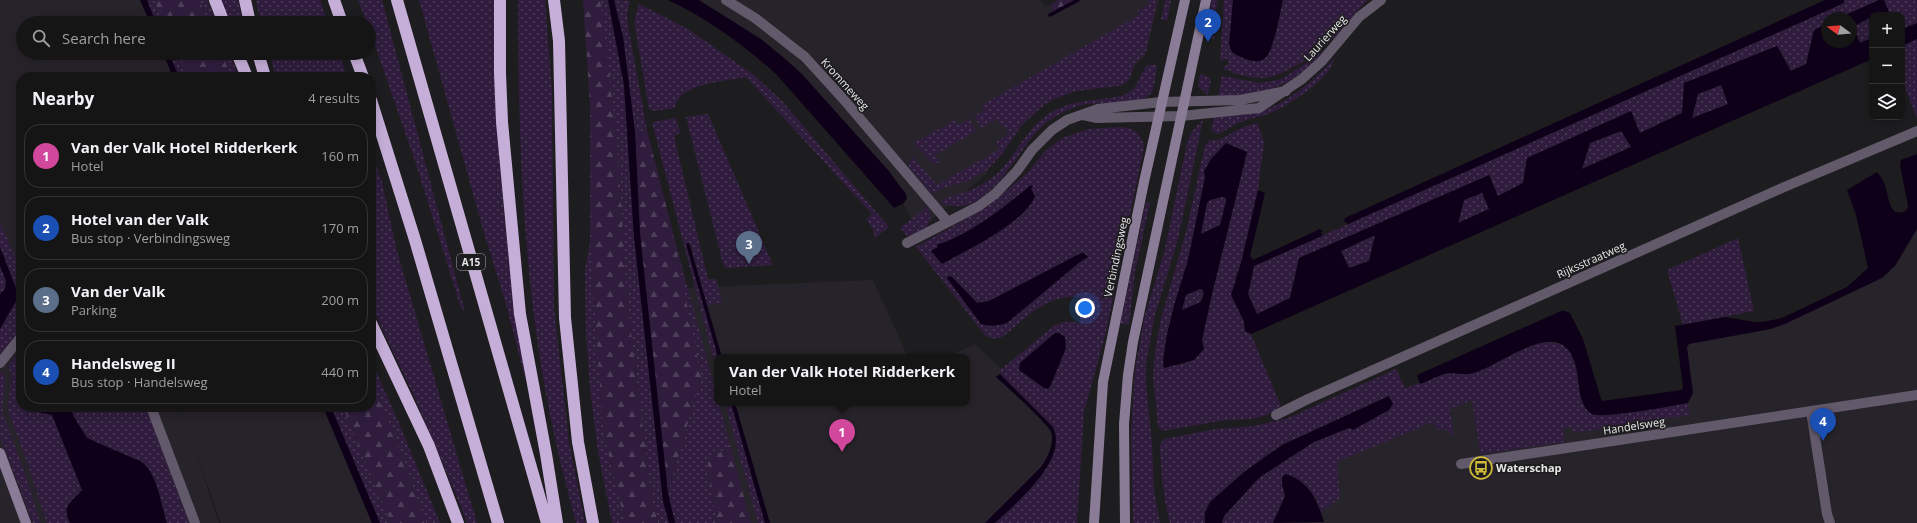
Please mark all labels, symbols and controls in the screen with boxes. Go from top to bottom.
pin: 2 [1195,9,1221,42]
street label: Laurierweg [1300,11,1349,64]
north arrow [1821,12,1857,48]
map controls [1869,12,1905,120]
button: + [1869,12,1905,48]
search box [16,16,376,60]
icon: search [30,27,52,49]
text: Search here [62,28,146,48]
button: − [1869,48,1905,84]
street label: Krommeweg [818,54,873,113]
button: layers [1869,84,1905,120]
text: Nearby [32,87,94,110]
text: 4 results [308,89,360,107]
text: Van der Valk Hotel Ridderkerk [71,137,297,157]
text: 1 [42,147,50,165]
text: 160 m [321,147,359,165]
text: Hotel [71,157,104,175]
text: Hotel van der Valk [71,209,209,229]
street label: Verbindingsweg [1100,215,1131,298]
text: 2 [42,219,50,237]
text: 170 m [321,219,359,237]
text: Bus stop · Verbindingsweg [71,229,230,247]
pin: 3 [736,231,762,264]
street label: Rijksstraatweg [1554,238,1628,281]
road number: A15 [457,254,485,270]
text: Van der Valk [71,281,165,301]
text: 3 [42,291,50,309]
text: 200 m [321,291,359,309]
your location [1075,298,1095,318]
text: Parking [71,301,117,319]
text: Handelsweg II [71,353,176,373]
popup [714,354,970,406]
text: Van der Valk Hotel Ridderkerk [729,361,955,381]
text: 4 [42,363,50,381]
text: 440 m [321,363,359,381]
text: Bus stop · Handelsweg [71,373,208,391]
text: Hotel [729,381,762,399]
pin: 4 [1810,408,1836,441]
street label: Handelsweg [1602,413,1666,438]
pin: 1 [829,419,855,452]
bus stop icon: Waterschap [1468,455,1494,481]
place label: Waterschap [1496,460,1562,475]

